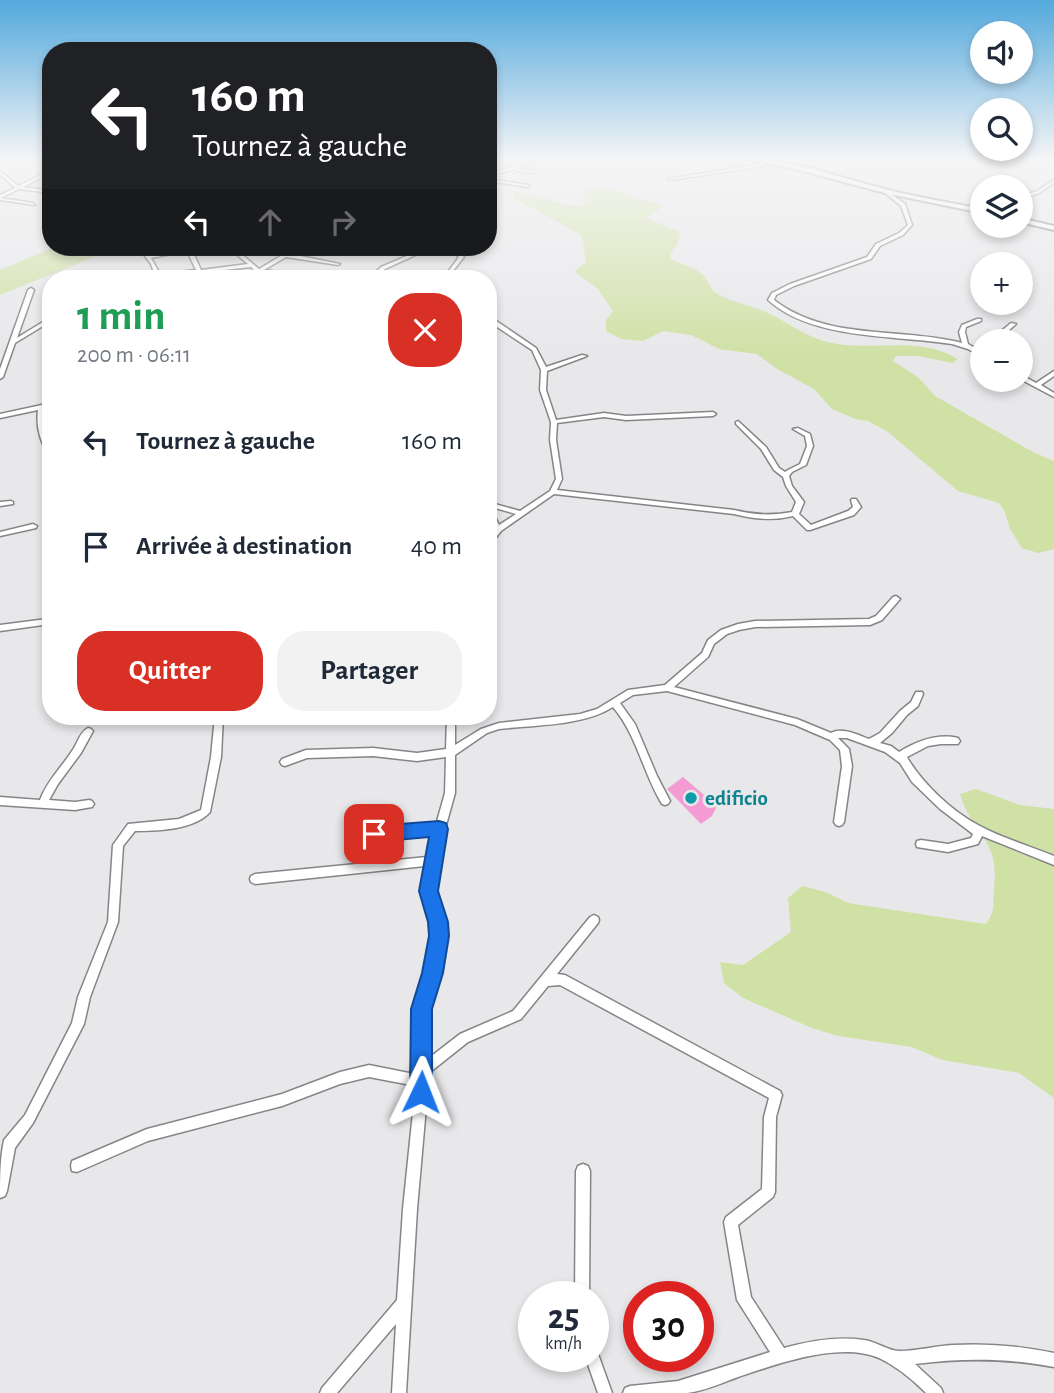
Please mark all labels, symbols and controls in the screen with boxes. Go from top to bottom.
map controls [970,21,1033,392]
button: sound [970,21,1033,84]
icon: left [77,70,168,161]
text: 160 m [192,72,306,121]
button: search [970,98,1033,161]
text: Tournez à gauche [192,130,407,162]
button: layers [970,175,1033,238]
icon: left [178,203,216,241]
icon: ahead [251,203,289,241]
icon: right [324,203,362,241]
button: + [970,252,1033,315]
button: close [388,293,462,367]
text: 1 min [77,295,166,337]
button: − [970,329,1033,392]
text: 200 m · 06:11 [77,344,191,367]
icon: left [77,423,115,461]
text: Tournez à gauche [136,428,315,454]
text: 160 m [402,428,462,454]
icon: arrive [77,528,115,566]
text: Arrivée à destination [136,533,352,559]
text: 40 m [411,533,462,559]
button: Quitter [77,631,263,711]
button: Partager [277,631,462,711]
place label: edificio [705,788,768,809]
marker: edificio [683,790,699,806]
pin [344,804,404,864]
icon: arrive [355,815,393,853]
position arrow [384,1055,458,1129]
speed limit sign: 30 [623,1281,714,1372]
text: 25 [548,1300,579,1335]
text: km/h [545,1335,582,1353]

